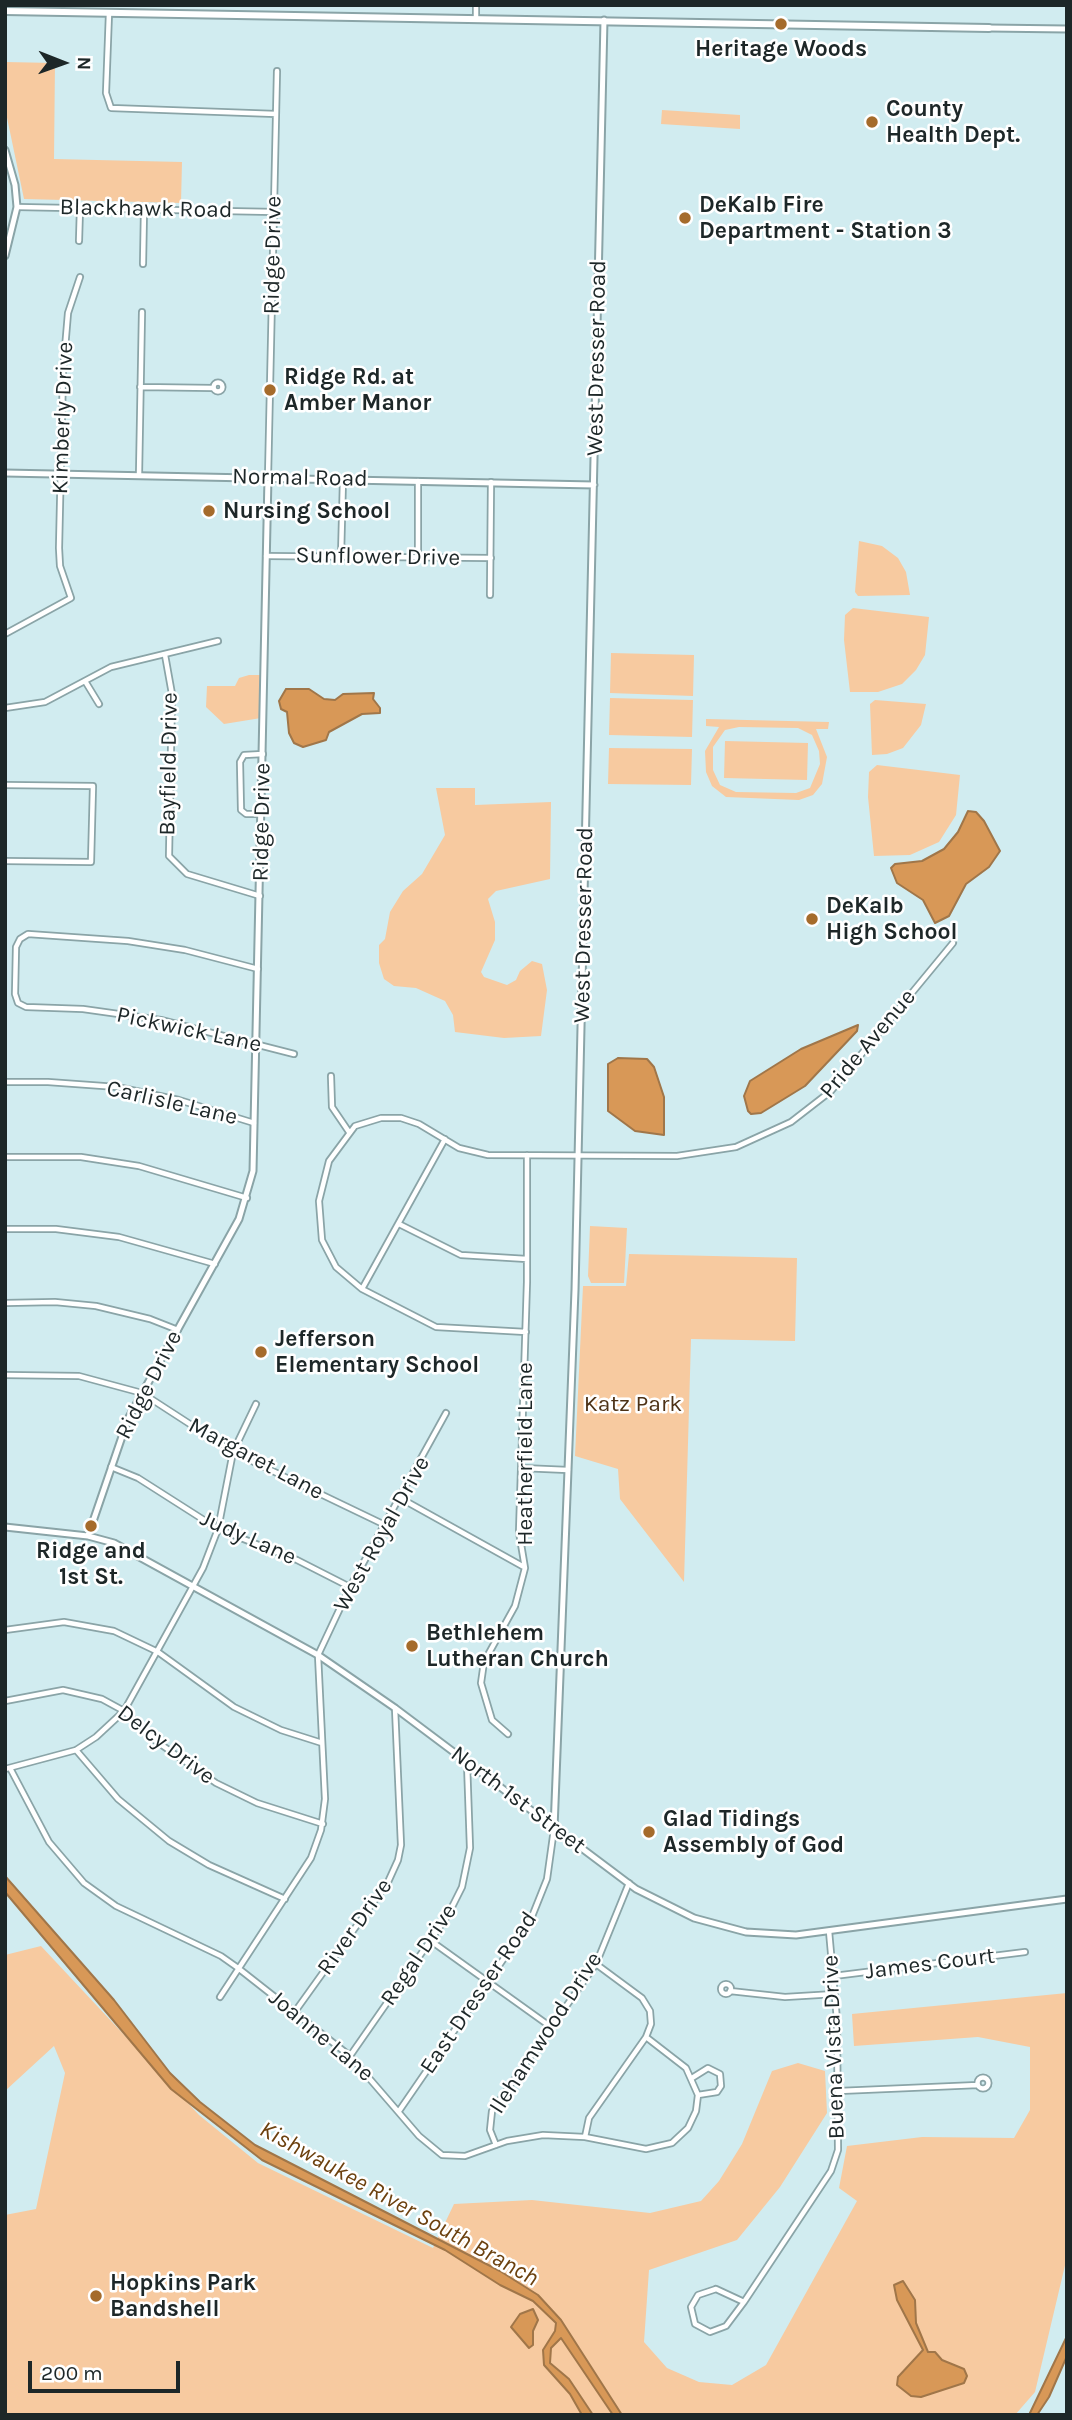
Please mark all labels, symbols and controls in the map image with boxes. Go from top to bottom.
marker: Heritage Woods [773,16,789,32]
north arrow [28,28,98,98]
place label: Heritage Woods [695,35,867,63]
text: N [73,56,95,70]
place label: County Health Dept. [886,95,1020,149]
marker: County Health Dept. [864,114,880,130]
place label: DeKalb Fire Department - Station 3 [699,191,951,245]
street label: Blackhawk Road [59,194,233,224]
street label: Ridge Drive [258,195,288,315]
marker: DeKalb Fire Department - Station 3 [677,210,693,226]
street label: West Dresser Road [581,260,613,456]
street label: Kimberly Drive [47,341,79,495]
place label: Ridge Rd. at Amber Manor [284,363,431,417]
marker: Ridge Rd. at Amber Manor [262,382,278,398]
street label: Normal Road [232,463,368,493]
place label: Nursing School [223,497,390,525]
marker: Nursing School [201,503,217,519]
street label: Sunflower Drive [295,542,461,572]
street label: Bayfield Drive [154,692,184,836]
street label: Ridge Drive [247,762,277,882]
street label: West Dresser Road [568,827,600,1023]
place label: DeKalb High School [826,892,958,946]
marker: DeKalb High School [804,911,820,927]
street label: Pride Avenue [814,984,922,1104]
street label: Pickwick Lane [114,1001,264,1059]
street label: Carlisle Lane [104,1075,240,1131]
place label: Jefferson Elementary School [275,1325,479,1379]
street label: Ridge Drive [110,1326,188,1444]
marker: Jefferson Elementary School [253,1344,269,1360]
street label: Heatherfield Lane [511,1362,539,1546]
park label: Katz Park [584,1390,682,1418]
street label: Margaret Lane [184,1412,328,1506]
street label: West Royal Drive [328,1451,436,1617]
street label: Judy Lane [196,1505,300,1571]
marker: Ridge and 1st St. [83,1518,99,1534]
place label: Ridge and 1st St. [36,1537,146,1591]
place label: Bethlehem Lutheran Church [426,1619,609,1673]
marker: Bethlehem Lutheran Church [404,1638,420,1654]
street label: Delcy Drive [112,1699,220,1791]
street label: North 1st Street [445,1740,591,1860]
place label: Glad Tidings Assembly of God [663,1805,844,1859]
marker: Glad Tidings Assembly of God [641,1824,657,1840]
street label: River Drive [312,1873,398,1981]
street label: Regal Drive [375,1899,463,2011]
street label: East Dresser Road [414,1907,544,2079]
street label: James Court [864,1942,996,1986]
street label: Ilehamwood Drive [483,1947,609,2119]
street label: Buena Vista Drive [817,1954,851,2140]
street label: Joanne Lane [263,1984,379,2088]
water label: Kishwaukee River South Branch [254,2115,544,2293]
place label: Hopkins Park Bandshell [110,2269,256,2323]
marker: Hopkins Park Bandshell [88,2288,104,2304]
scale bar [32,2346,184,2390]
text: 200 m [41,2361,103,2385]

